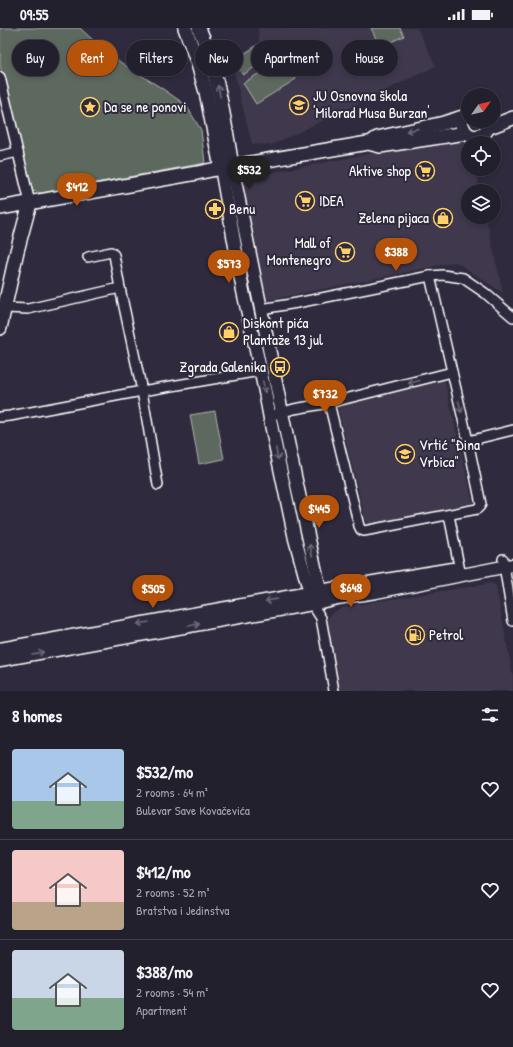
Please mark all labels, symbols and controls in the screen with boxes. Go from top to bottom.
text: 09:55 [20,4,48,25]
chip: Buy [12,40,59,76]
chip: Rent [67,40,118,76]
chip: Filters [126,40,187,76]
chip: New [195,40,243,76]
chip: Apartment [251,40,333,76]
chip: House [341,40,398,76]
one-way arrow [214,85,222,98]
place label: JU Osnovna škola 'Milorad Musa Burzan' [313,85,430,123]
north arrow [461,88,501,128]
map controls [461,88,501,224]
school or university icon: JU Osnovna škola 'Milorad Musa Burzan' [288,94,310,116]
place icon: Da se ne ponovi [79,96,101,118]
place label: Da se ne ponovi [104,96,187,117]
one-way arrow [406,127,419,135]
button: locate [461,136,501,176]
pin: $532 [225,156,273,190]
text: $532 [237,160,261,178]
place label: Aktive shop [349,160,412,181]
supermarket icon: Aktive shop [414,160,436,182]
pin: $412 [53,173,101,207]
text: $412 [66,177,88,195]
button: layers [461,184,501,224]
supermarket icon: IDEA [294,190,316,212]
place label: IDEA [319,190,344,211]
pharmacy icon: Benu [204,198,226,220]
place label: Benu [229,198,255,219]
place label: Zelena pijaca [358,207,429,228]
shop icon: Zelena pijaca [432,207,454,229]
place label: Mall of Montenegro [267,232,332,270]
pin: $388 [372,238,420,272]
supermarket icon: Mall of Montenegro [334,241,356,263]
text: $388 [384,242,408,260]
pin: $573 [205,250,253,284]
text: $573 [217,254,241,272]
place label: Diskont pića Plantaže 13 jul [243,312,323,350]
shop icon: Diskont pića Plantaže 13 jul [218,321,240,343]
place label: Zgrada Galenika [180,356,266,377]
bus stop icon: Zgrada Galenika [269,356,291,378]
one-way arrow [407,378,420,386]
one-way arrow [260,380,268,393]
pin: $732 [301,380,349,414]
text: $732 [313,384,337,402]
one-way arrow [456,400,464,413]
place label: Vrtić "Đina Vrbica" [419,434,480,472]
school or university icon: Vrtić "Đina Vrbica" [394,443,416,465]
one-way arrow [274,447,282,460]
pin: $445 [295,495,343,529]
text: $445 [308,499,330,517]
one-way arrow [307,544,315,557]
pin: $648 [327,574,375,608]
pin: $505 [129,575,177,609]
text: $648 [340,578,362,596]
text: $505 [141,579,165,597]
one-way arrow [265,597,278,605]
one-way arrow [137,620,150,628]
one-way arrow [187,620,200,628]
fuel station icon: Petrol [404,624,426,646]
place label: Petrol [429,624,463,645]
one-way arrow [32,649,45,657]
text: 8 homes [12,704,62,727]
icon: filters [479,704,501,726]
text: $532/mo [136,760,193,783]
icon: home [44,765,92,813]
icon: heart [479,778,501,800]
text: 2 rooms · 64 m² [136,783,208,801]
text: Bulevar Save Kovačevića [136,801,250,819]
text: $412/mo [136,860,191,883]
icon: home [44,866,92,914]
icon: heart [479,879,501,901]
text: 2 rooms · 52 m² [136,883,209,901]
text: Bratstva i Jedinstva [136,901,229,919]
text: $388/mo [136,960,193,983]
icon: home [44,966,92,1014]
icon: heart [479,979,501,1001]
text: 2 rooms · 54 m² [136,983,208,1001]
text: Apartment [136,1001,187,1019]

